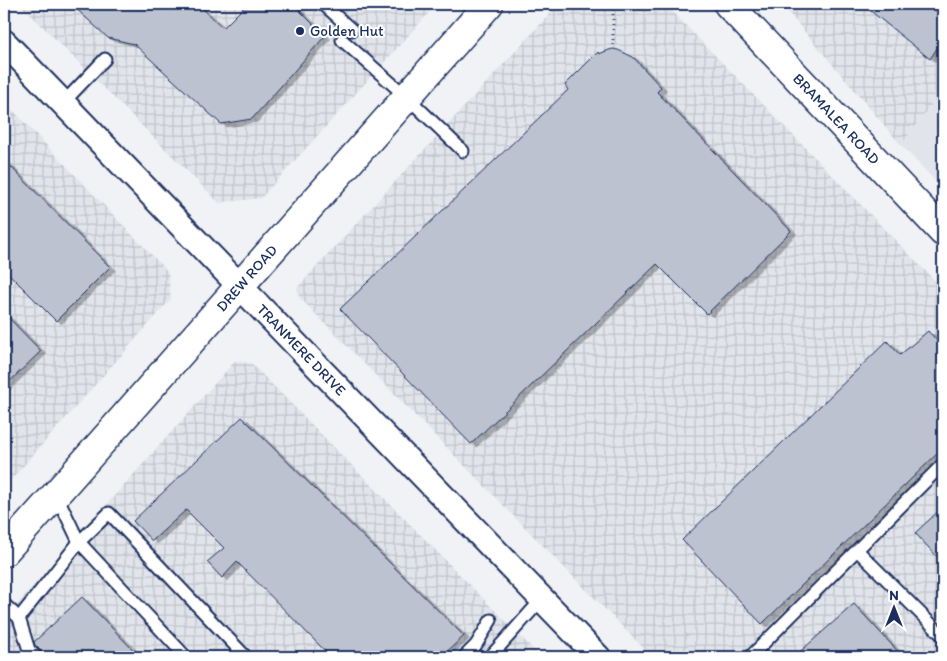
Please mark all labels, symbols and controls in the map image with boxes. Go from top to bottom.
place label: Golden Hut [310,22,384,40]
marker: Golden Hut [294,25,306,37]
street label: BRAMALEA ROAD [789,70,884,168]
street label: DREW ROAD [213,241,281,315]
street label: TRANMERE DRIVE [253,300,350,399]
north arrow [870,584,920,634]
text: N [889,587,899,604]

